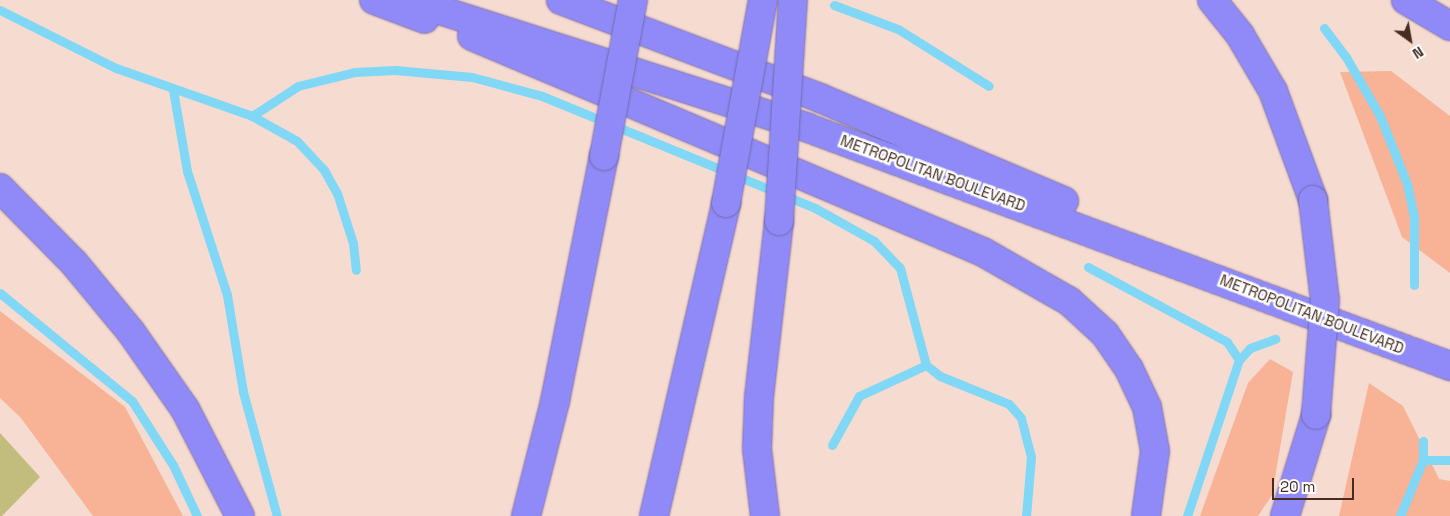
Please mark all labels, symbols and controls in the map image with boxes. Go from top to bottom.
north arrow [1385,15,1435,65]
text: N [1409,43,1427,63]
street label: METROPOLITAN BOULEVARD [838,131,1028,215]
street label: METROPOLITAN BOULEVARD [1218,271,1406,357]
scale bar [1275,468,1358,500]
text: 20 m [1280,477,1315,496]

